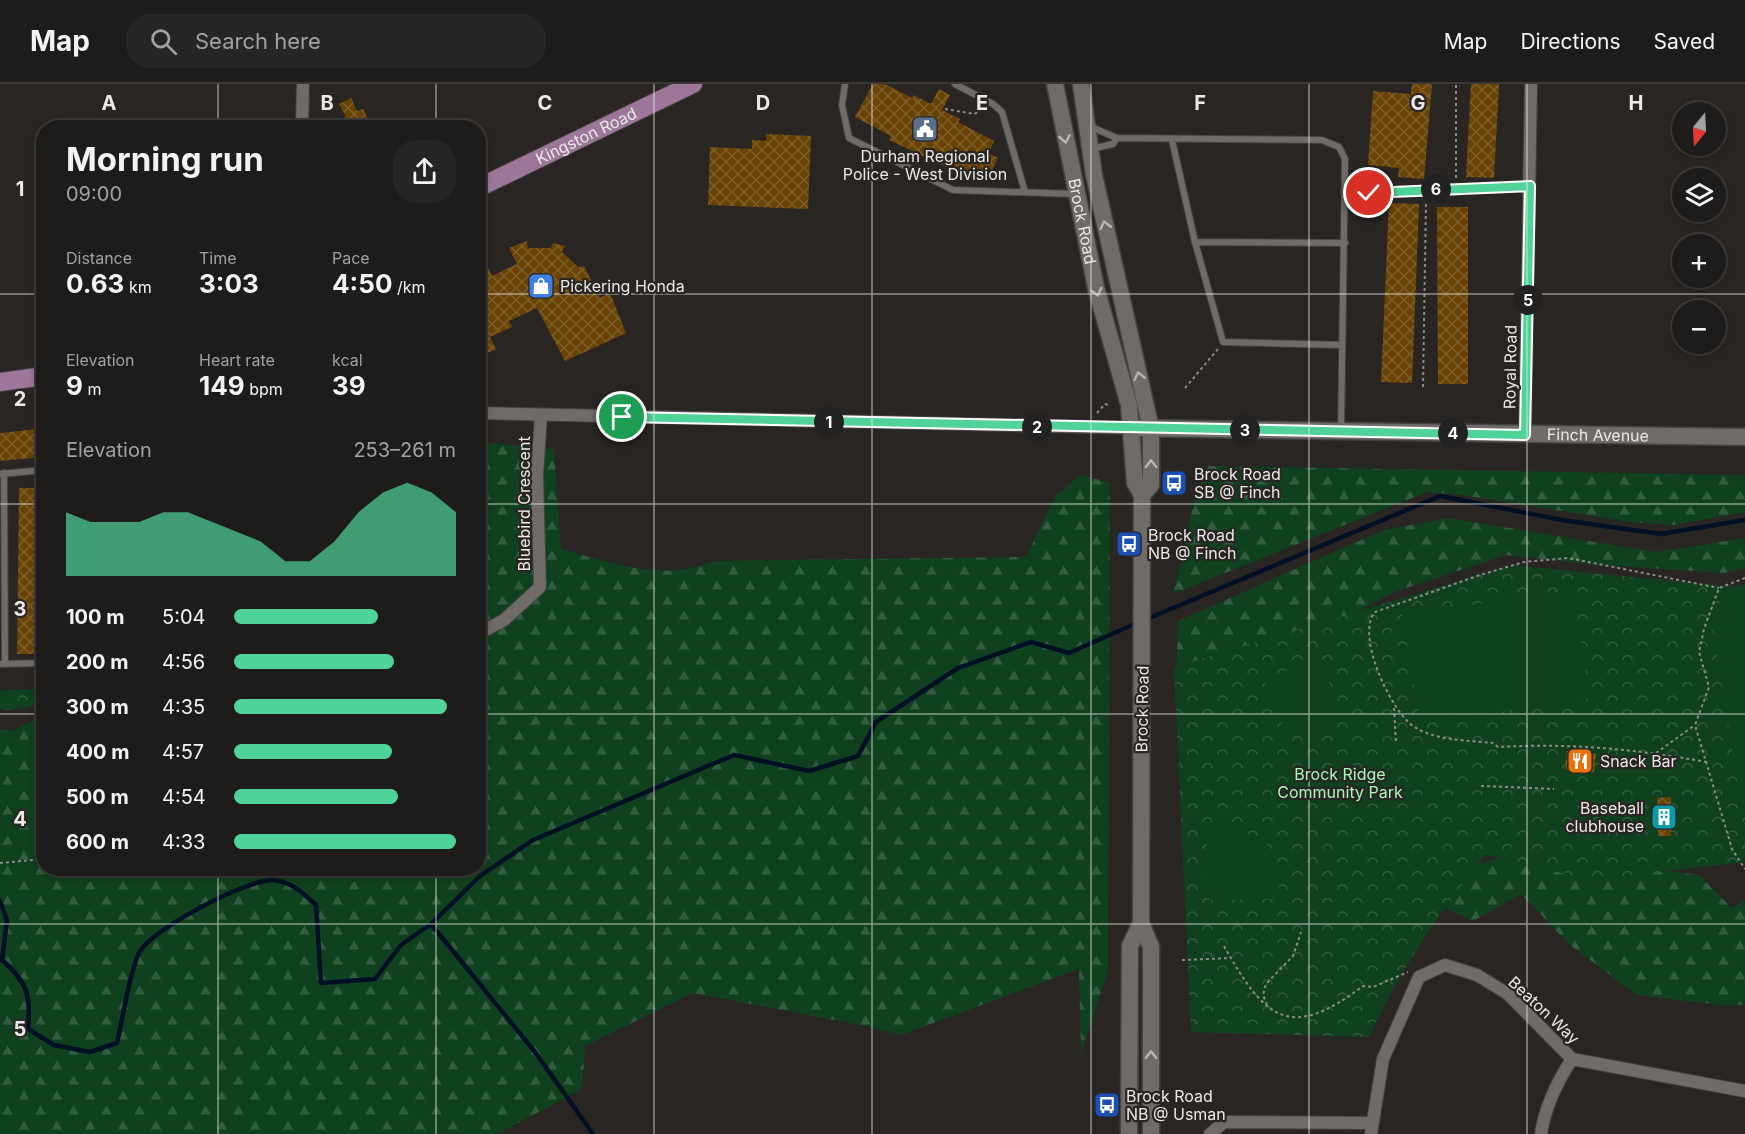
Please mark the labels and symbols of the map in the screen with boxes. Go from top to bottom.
text: A [102,91,117,115]
text: B [320,91,334,115]
text: C [538,91,552,115]
text: D [756,91,770,115]
text: E [976,91,988,115]
text: F [1194,91,1206,115]
text: G [1410,91,1426,115]
text: H [1629,91,1643,115]
north arrow [1672,102,1726,156]
street label: Kingston Road [532,103,640,169]
public building icon: Durham Regional Police - West Division [910,114,940,144]
one-way arrow [1058,133,1071,143]
place label: Durham Regional Police - West Division [843,146,1007,184]
pin [1343,167,1394,218]
pin: 6 [1421,174,1451,204]
text: 1 [16,177,24,201]
street label: Brock Road [1064,177,1101,266]
one-way arrow [1100,220,1113,230]
shop icon: Pickering Honda [526,271,556,301]
place label: Pickering Honda [560,276,685,296]
pin: 5 [1513,285,1543,315]
one-way arrow [1089,286,1102,296]
street label: Royal Road [1499,325,1521,409]
one-way arrow [1134,371,1147,381]
text: 2 [14,387,26,411]
pin [596,391,647,442]
pin: 1 [814,407,844,437]
pin: 2 [1022,412,1052,442]
pin: 3 [1230,415,1260,445]
pin: 4 [1438,418,1468,448]
street label: Finch Avenue [1547,424,1649,446]
street label: Bluebird Crescent [514,436,534,572]
one-way arrow [1145,459,1157,468]
place label: Brock Road SB @ Finch [1194,464,1281,502]
bus stop icon: Brock Road SB @ Finch [1159,468,1189,498]
place label: Brock Road NB @ Finch [1148,525,1236,563]
bus stop icon: Brock Road NB @ Finch [1114,529,1144,559]
text: 3 [14,597,26,621]
street label: Brock Road [1131,665,1153,753]
restaurant icon: Snack Bar [1565,746,1595,776]
place label: Snack Bar [1600,751,1677,771]
park label: Brock Ridge Community Park [1277,764,1403,802]
place label: Baseball clubhouse [1565,798,1644,836]
building icon: Baseball clubhouse [1649,802,1679,832]
text: 4 [13,807,27,831]
street label: Beaton Way [1504,972,1584,1048]
text: 5 [14,1017,26,1041]
one-way arrow [1145,1050,1157,1059]
place label: Brock Road NB @ Usman [1126,1086,1226,1124]
bus stop icon: Brock Road NB @ Usman [1092,1090,1122,1120]

